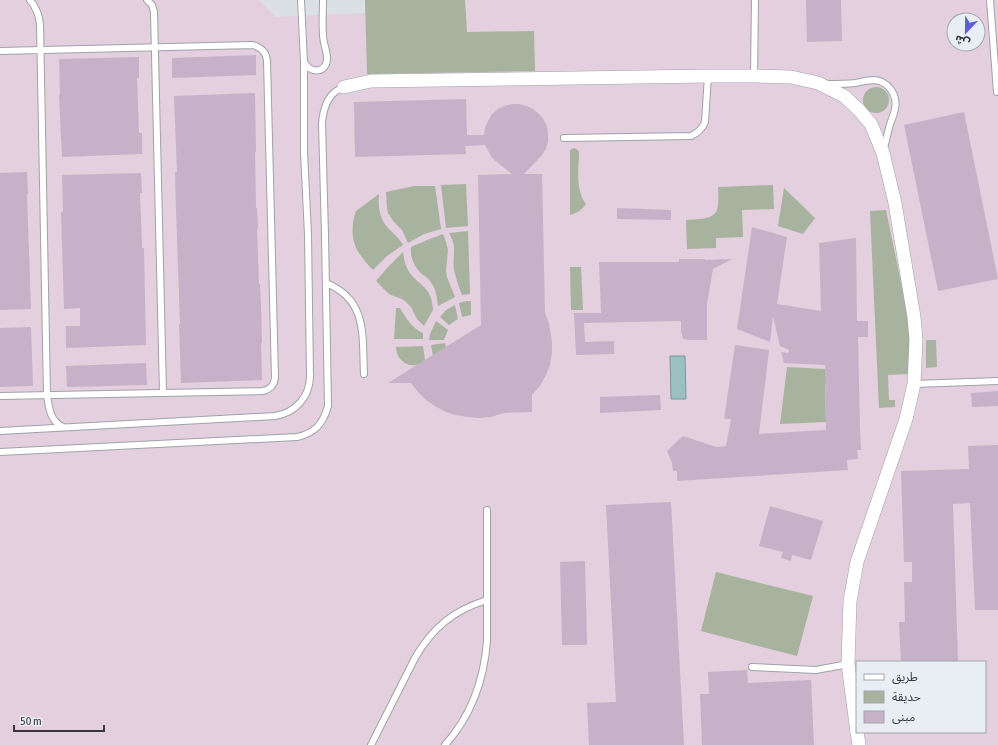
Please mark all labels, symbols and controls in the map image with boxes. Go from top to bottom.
north arrow [946,12,986,52]
text: ش [953,32,972,50]
legend [856,661,986,733]
text: طريق [892,670,918,685]
text: حديقة [892,690,921,704]
scale bar [14,707,104,733]
text: مبنى [892,710,915,724]
text: 50 m [20,714,42,728]

